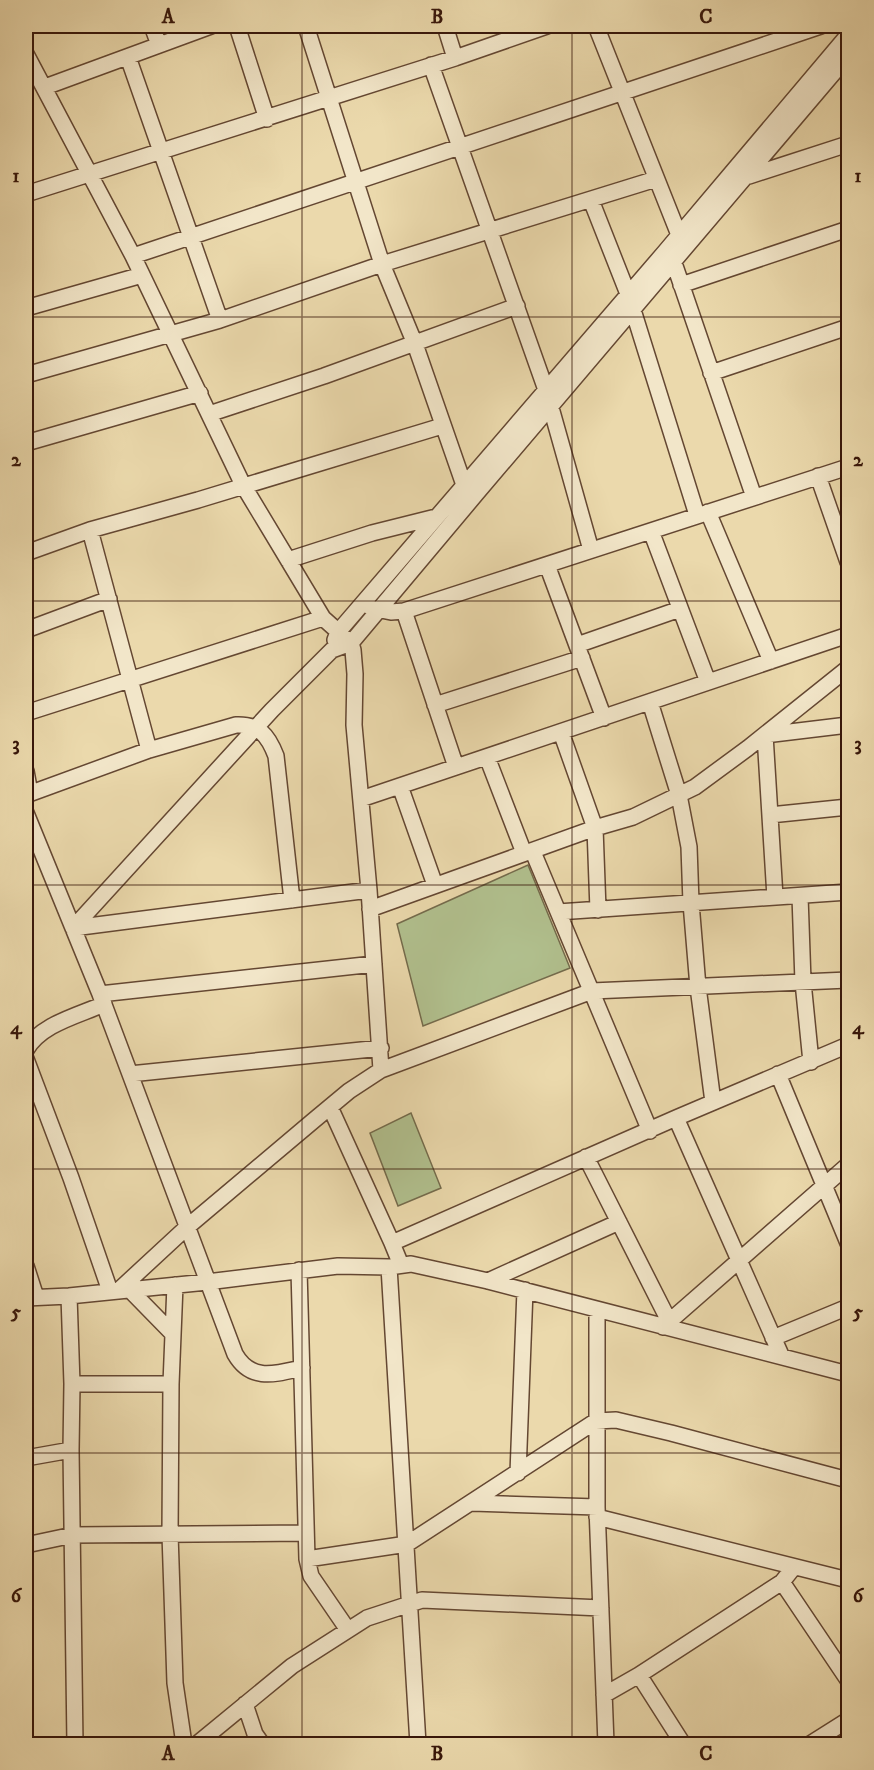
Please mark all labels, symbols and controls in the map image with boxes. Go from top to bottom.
text: A [161,5,176,30]
text: B [431,5,443,30]
text: C [699,5,713,30]
text: 1 [12,164,20,189]
text: 1 [854,164,862,189]
text: 2 [11,448,22,473]
text: 2 [853,448,864,473]
text: 3 [12,732,20,757]
text: 3 [854,732,862,757]
text: 4 [10,1016,23,1041]
text: 4 [852,1016,865,1041]
text: 5 [10,1300,21,1325]
text: 5 [852,1300,863,1325]
text: 6 [11,1584,23,1609]
text: 6 [853,1584,865,1609]
text: A [161,1742,176,1767]
text: B [431,1742,443,1767]
text: C [699,1742,713,1767]

